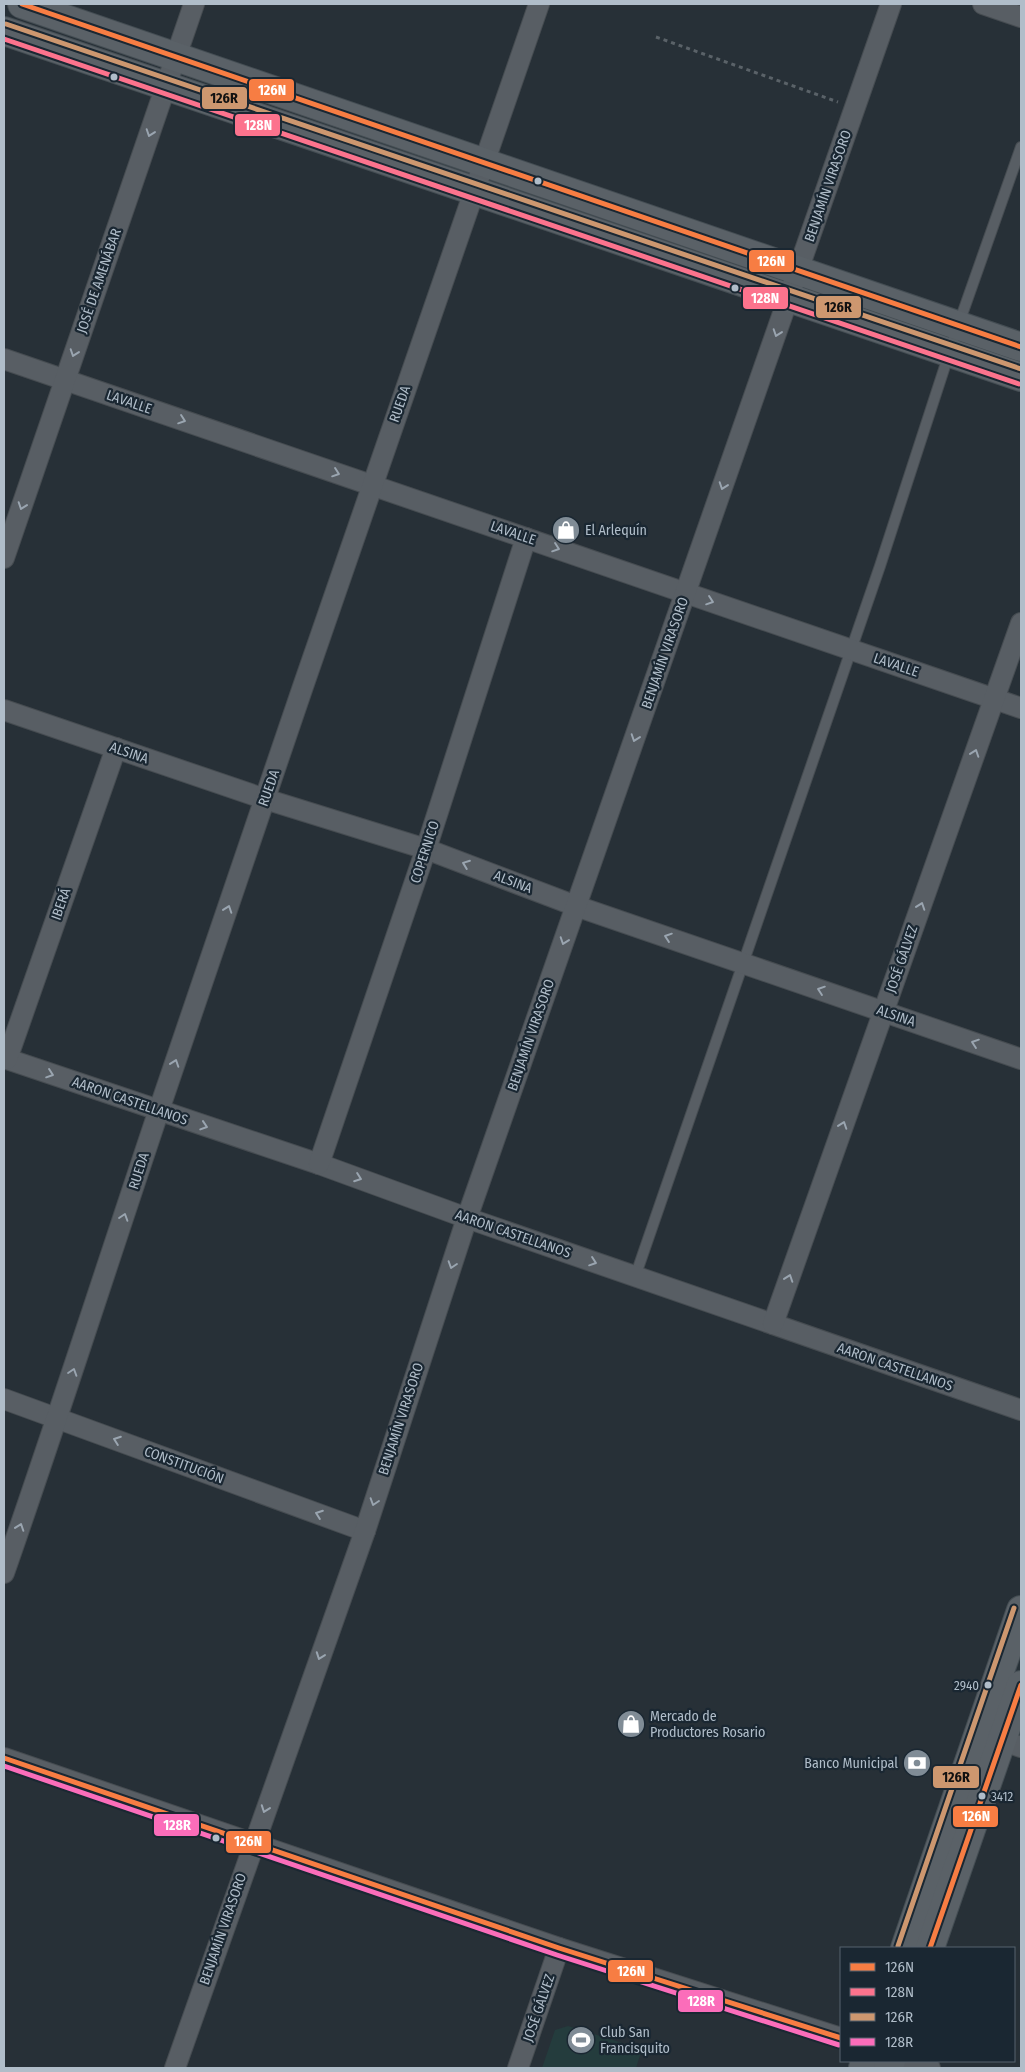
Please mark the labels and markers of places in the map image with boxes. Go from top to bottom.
unlabelled marker [109,72,119,82]
unlabelled marker [533,176,543,186]
unlabelled marker [730,283,740,293]
shop icon: El Arlequín [551,515,581,545]
place label: El Arlequín [585,522,647,539]
place label: 2940 [954,1678,979,1693]
marker: 2940 [983,1680,993,1690]
place label: Mercado de Productores Rosario [650,1708,765,1741]
shop icon: Mercado de Productores Rosario [616,1709,646,1739]
bank icon: Banco Municipal [902,1748,932,1778]
place label: Banco Municipal [804,1755,898,1772]
place label: 3412 [991,1789,1013,1804]
marker: 3412 [977,1791,987,1801]
unlabelled marker [211,1833,221,1843]
place label: Club San Francisquito [600,2024,670,2057]
sports icon: Club San Francisquito [566,2025,596,2055]

